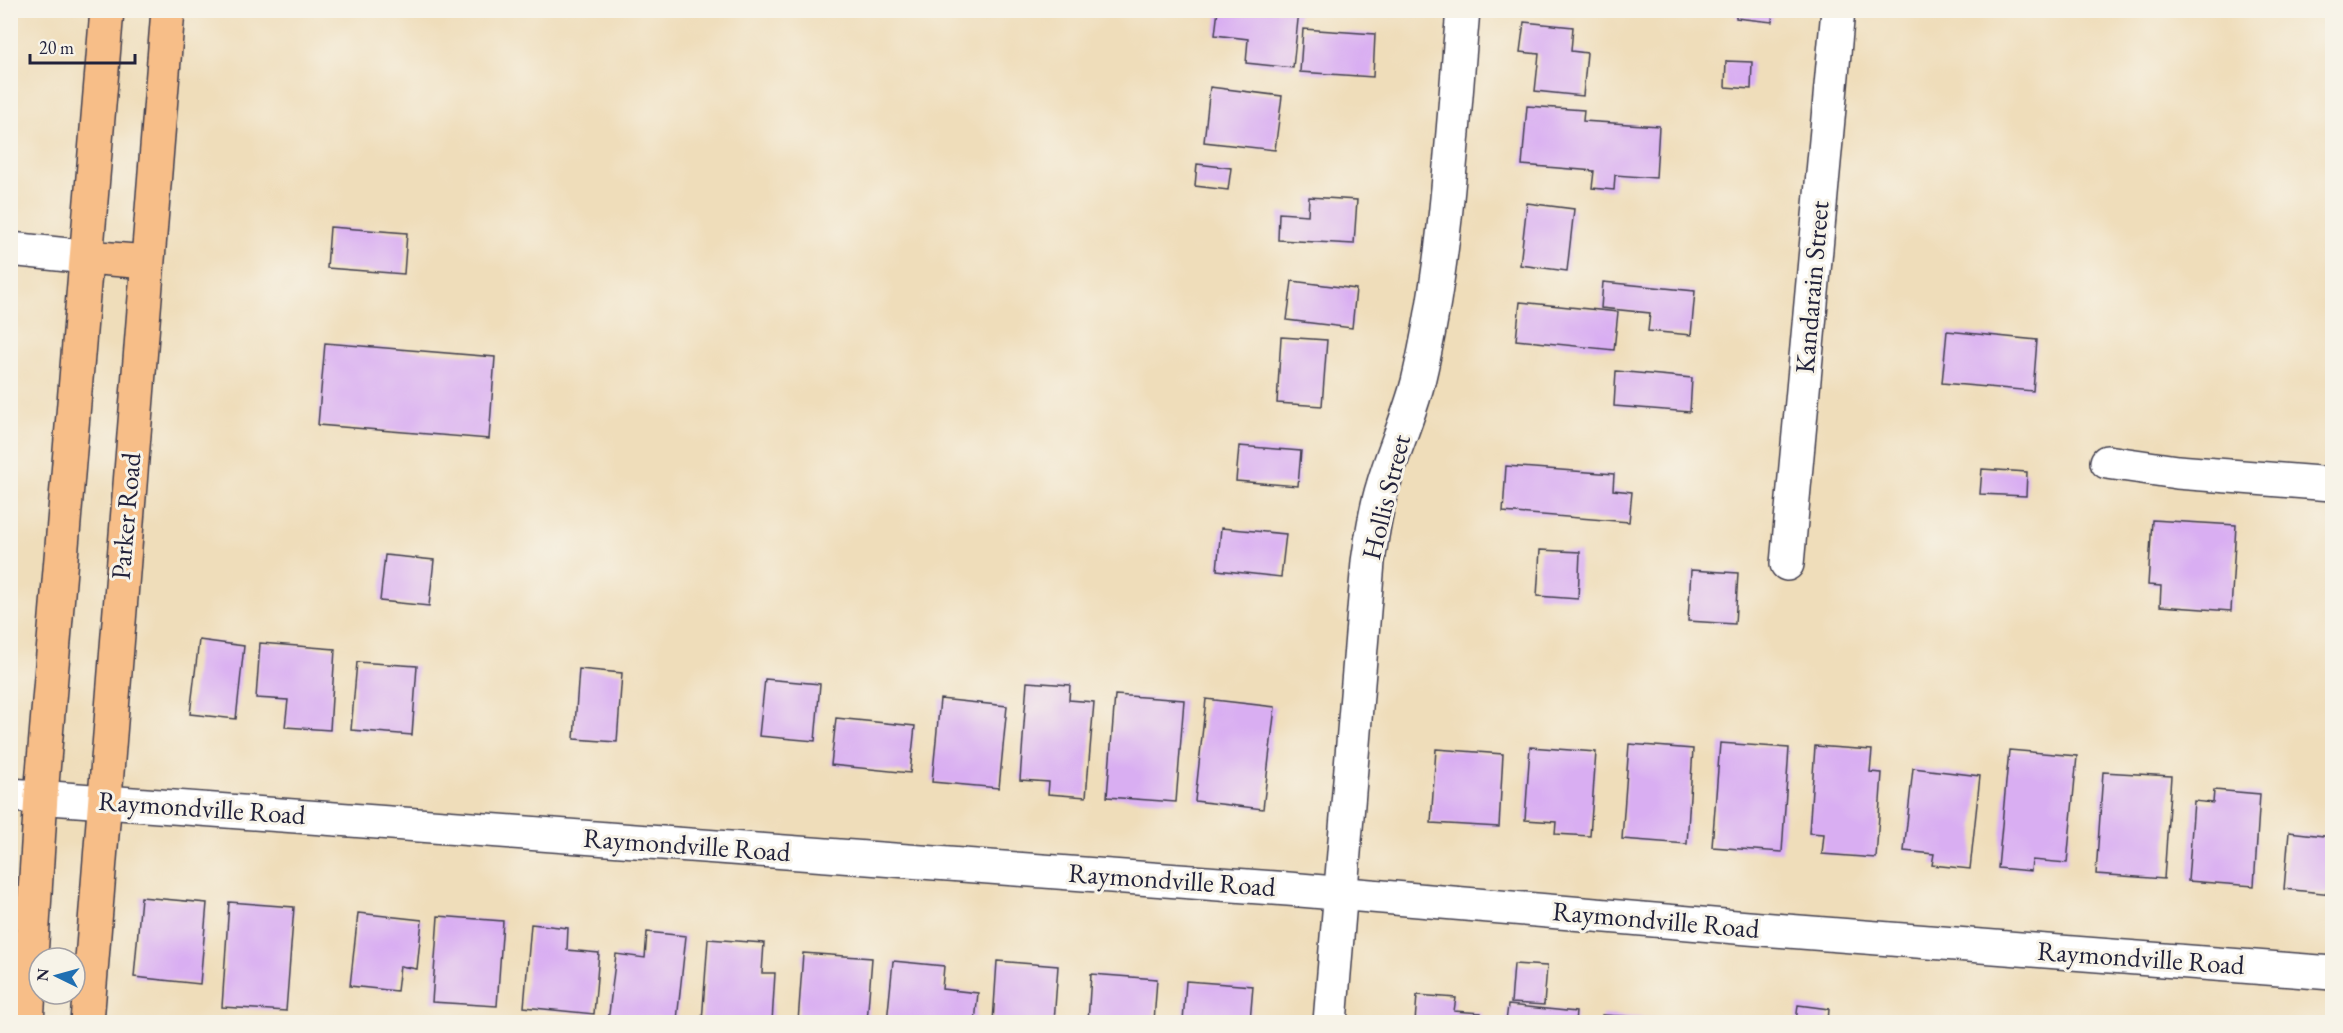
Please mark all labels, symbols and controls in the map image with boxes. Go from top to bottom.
scale bar [30,27,135,65]
text: 20 m [39,36,74,59]
street label: Kandarain Street [1787,199,1837,375]
street label: Hollis Street [1353,430,1418,563]
street label: Parker Road [103,451,149,581]
street label: Raymondville Road [97,783,307,832]
street label: Raymondville Road [582,820,792,869]
street label: Raymondville Road [1067,855,1277,904]
street label: Raymondville Road [1551,893,1761,946]
street label: Raymondville Road [2036,933,2246,982]
north arrow [27,946,87,1006]
text: N [32,967,54,982]

